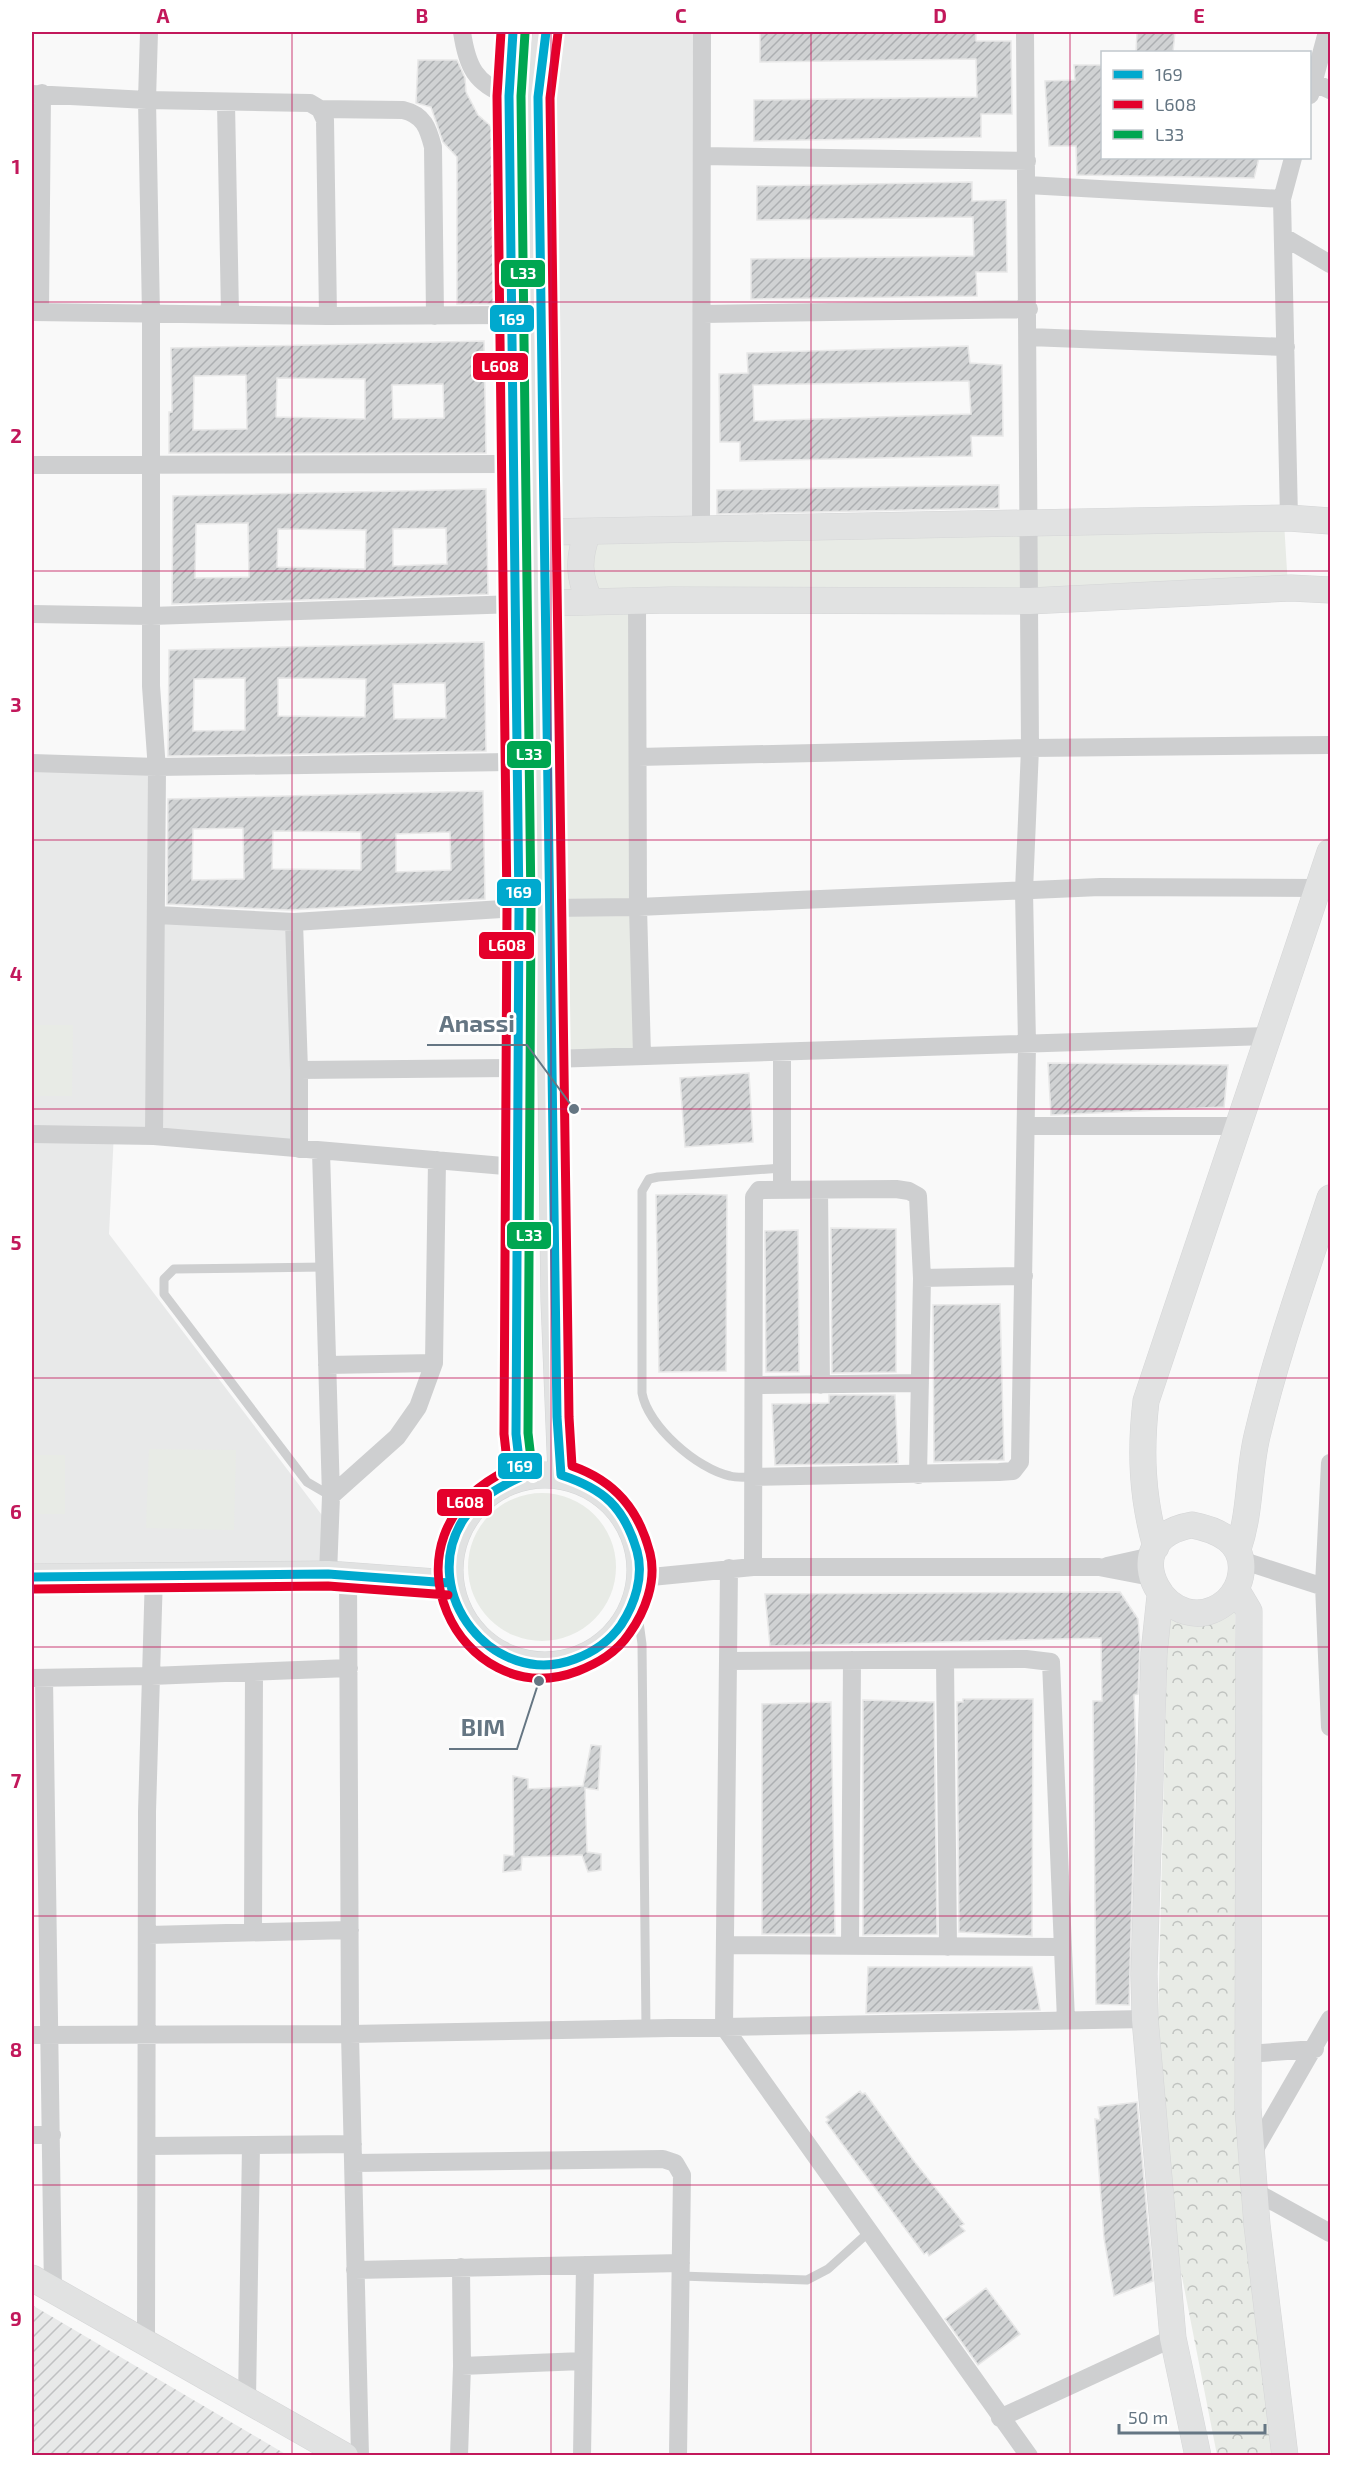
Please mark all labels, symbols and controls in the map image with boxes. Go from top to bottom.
text: A [156,3,170,27]
text: B [416,3,428,27]
text: C [675,3,687,27]
text: D [933,3,947,27]
text: E [1193,3,1205,27]
legend [1101,51,1311,159]
text: 169 [1155,63,1183,85]
text: L608 [1155,93,1196,115]
text: L33 [1155,123,1184,145]
text: 1 [12,154,20,178]
line badge: L33 [500,259,546,288]
text: L33 [510,263,536,282]
line badge: 169 [489,304,535,333]
text: 169 [499,309,525,328]
line badge: L608 [472,352,529,381]
text: L608 [481,356,519,375]
text: 2 [10,423,22,447]
text: 3 [10,692,22,716]
line badge: L33 [506,740,552,769]
text: L33 [516,744,542,763]
line badge: 169 [496,878,542,907]
text: 169 [506,882,532,901]
line badge: L608 [478,931,535,960]
text: L608 [488,935,526,954]
text: 4 [10,961,23,985]
callout: Anassi [427,1003,527,1045]
text: Anassi [439,1008,515,1037]
line badge: L33 [506,1221,552,1250]
text: L33 [516,1225,542,1244]
text: 5 [10,1230,22,1254]
line badge: 169 [497,1452,543,1480]
text: 169 [507,1456,533,1475]
line badge: L608 [436,1488,493,1517]
text: L608 [446,1492,484,1511]
text: 6 [10,1499,22,1523]
callout: BIM [449,1707,517,1749]
text: BIM [461,1712,505,1741]
text: 7 [11,1768,22,1792]
text: 8 [10,2037,22,2061]
text: 9 [10,2306,22,2330]
scale bar [1119,2397,1264,2435]
text: 50 m [1128,2406,1168,2428]

